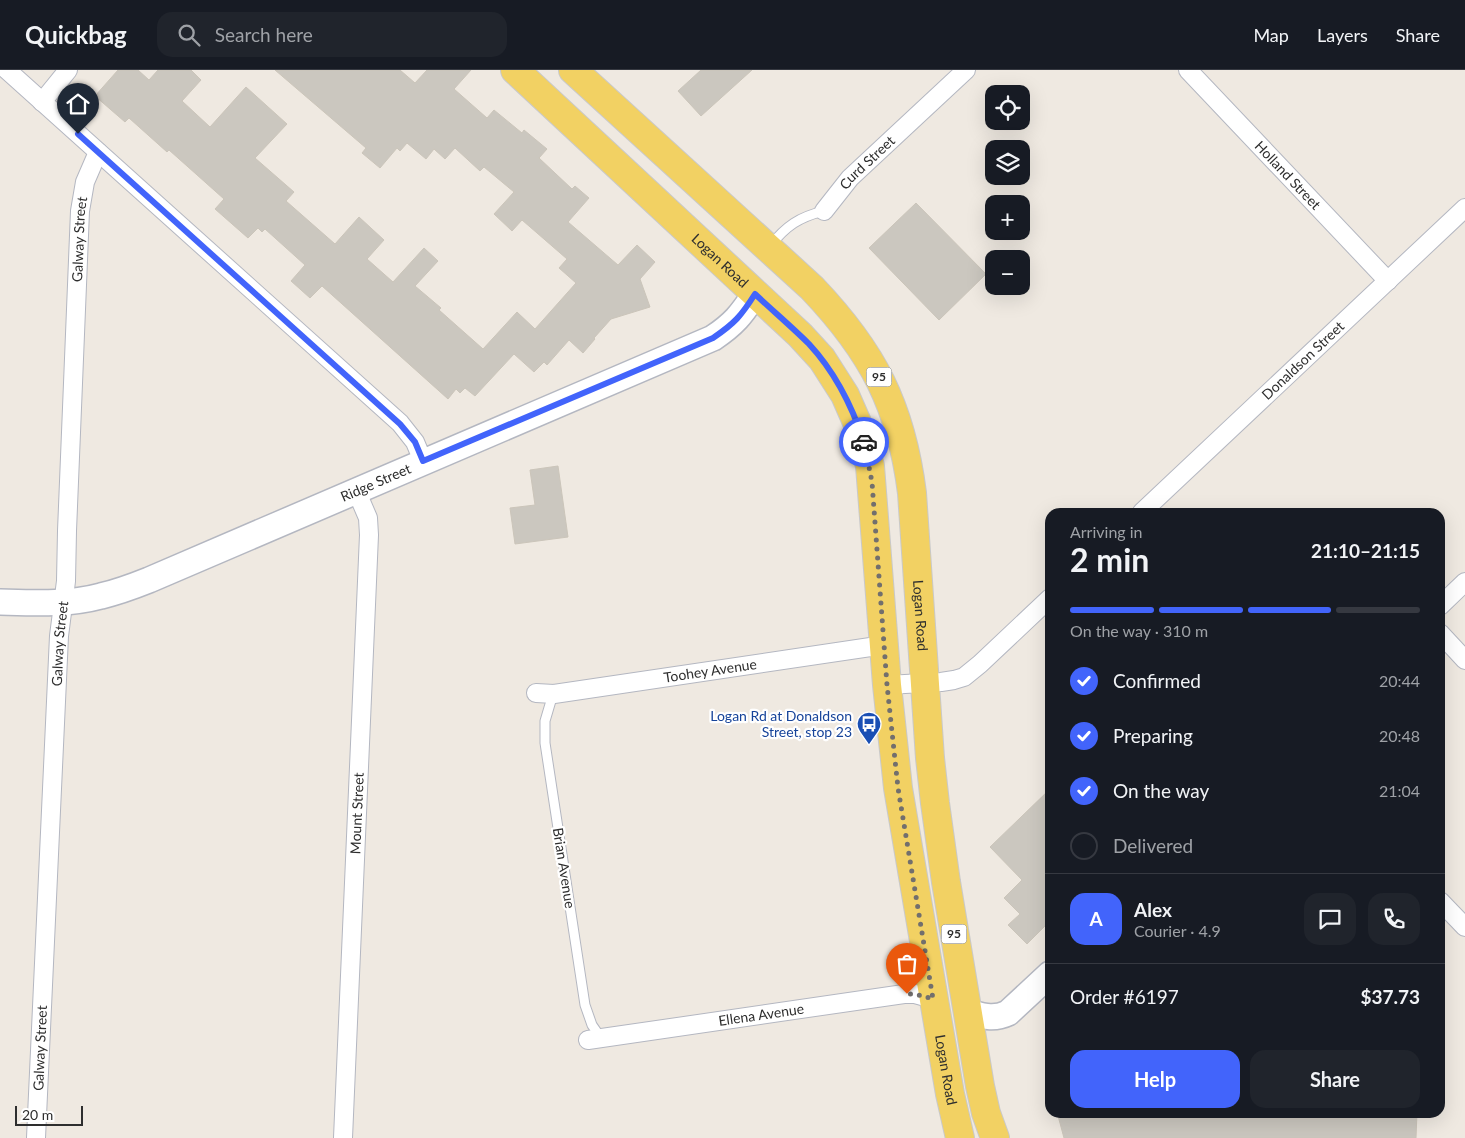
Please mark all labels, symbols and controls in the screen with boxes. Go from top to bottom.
search box [157,12,507,57]
text: Quickbag [25,20,127,49]
icon: search [175,21,203,49]
text: Search here [215,23,313,46]
text: Map [1253,24,1289,46]
text: Layers [1317,24,1368,46]
text: Share [1396,24,1440,46]
pin [57,83,99,134]
map controls [985,85,1030,295]
button: locate [985,85,1030,130]
icon: home [64,90,92,118]
street label: Curd Street [835,132,898,192]
street label: Holland Street [1252,137,1325,213]
button: layers [985,140,1030,185]
street label: Galway Street [68,195,90,282]
button: + [985,195,1030,240]
street label: Logan Road [688,230,752,291]
button: − [985,250,1030,295]
street label: Donaldson Street [1258,317,1347,403]
road number: 95 [866,368,892,386]
courier [839,417,889,467]
icon: car [850,428,878,456]
street label: Ridge Street [338,460,413,505]
text: Arriving in [1070,522,1143,541]
text: 21:10–21:15 [1311,539,1420,562]
text: 2 min [1070,540,1149,579]
street label: Logan Road [910,579,932,652]
street label: Galway Street [48,600,71,687]
text: On the way · 310 m [1070,621,1208,640]
street label: Toohey Avenue [663,655,758,686]
icon: check [1070,667,1098,695]
text: Confirmed [1113,669,1201,692]
text: 20:44 [1379,671,1420,690]
place label: Logan Rd at Donaldson Street, stop 23 [710,707,852,740]
bus stop icon: Logan Rd at Donaldson Street, stop 23 [856,711,882,745]
icon: check [1070,722,1098,750]
text: Preparing [1113,724,1193,747]
text: 20:48 [1379,726,1420,745]
street label: Mount Street [346,772,367,855]
icon: check [1070,777,1098,805]
text: On the way [1113,779,1209,802]
text: 21:04 [1379,781,1420,800]
street label: Brian Avenue [550,826,579,910]
text: Delivered [1113,834,1193,857]
button: chat [1304,893,1356,945]
button: phone [1368,893,1420,945]
text: Alex [1134,898,1172,921]
text: A [1089,907,1103,930]
text: Courier · 4.9 [1134,921,1221,940]
road number: 95 [942,924,966,944]
pin [886,943,928,994]
icon: bag [893,950,921,978]
text: Order #6197 [1070,985,1179,1008]
text: $37.73 [1360,985,1420,1008]
street label: Ellena Avenue [717,1000,805,1029]
street label: Galway Street [29,1005,50,1091]
street label: Logan Road [932,1033,961,1107]
button: Help [1070,1050,1240,1108]
button: Share [1250,1050,1420,1108]
scale bar [15,1103,82,1126]
text: 20 m [22,1106,53,1123]

